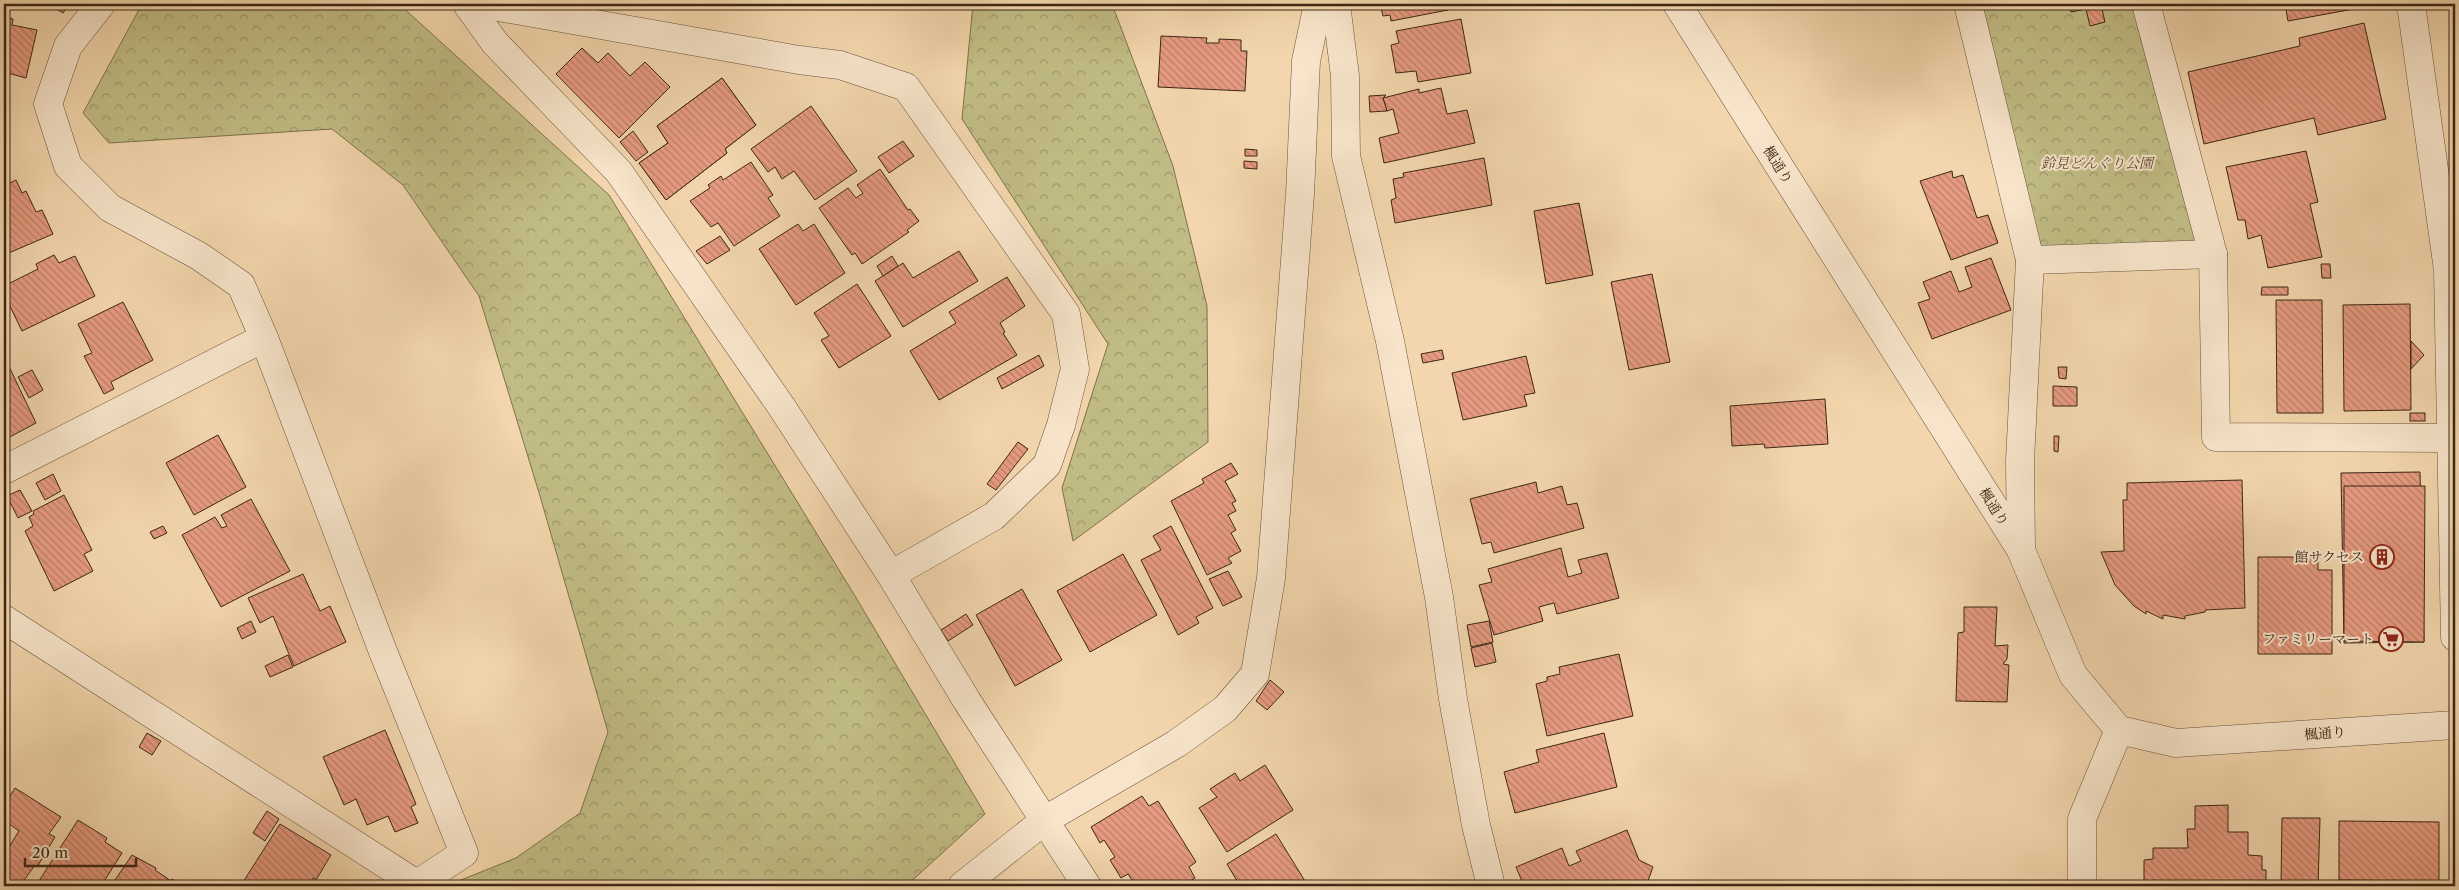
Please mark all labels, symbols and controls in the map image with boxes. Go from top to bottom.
street label: 楓通り [1759,142,1797,188]
park label: 鈴見どんぐり公園 [2041,154,2155,172]
street label: 楓通り [1975,484,2013,530]
building icon: 館サクセス [2369,544,2395,570]
place label: 館サクセス [2295,548,2364,566]
supermarket icon: ファミリーマート [2378,626,2404,652]
place label: ファミリーマート [2262,630,2374,648]
street label: 楓通り [2303,723,2347,743]
scale bar [25,835,136,867]
text: 20 m [32,843,68,862]

